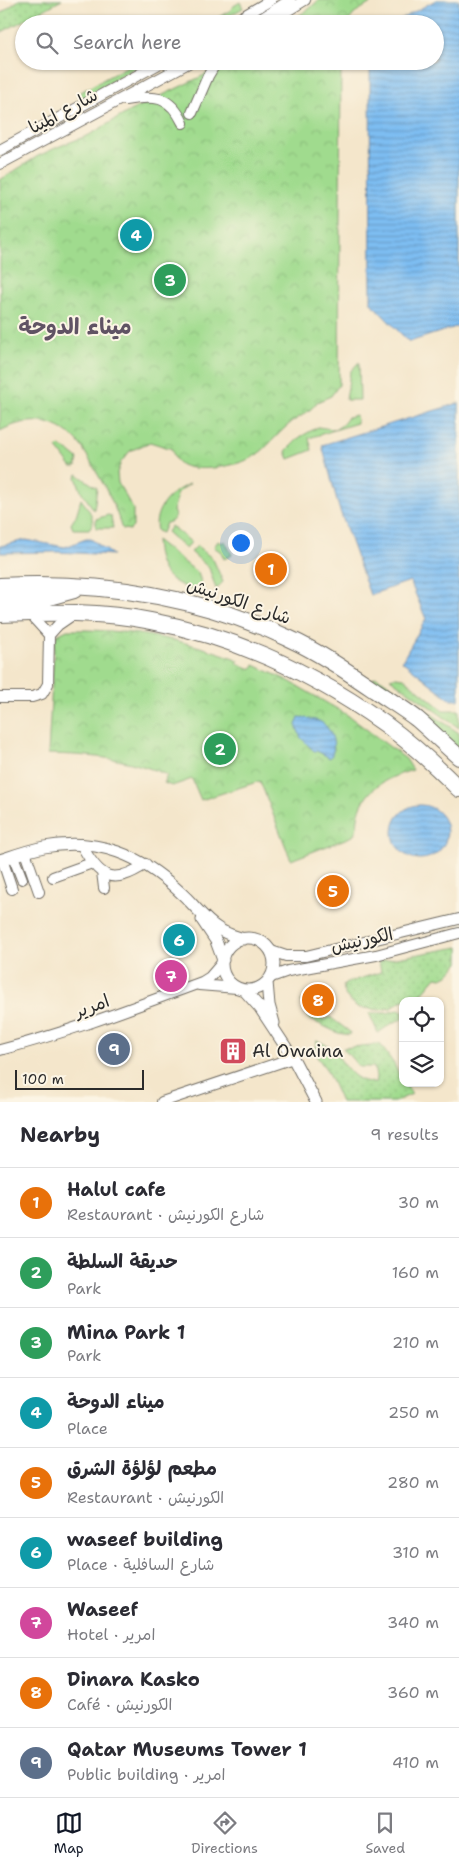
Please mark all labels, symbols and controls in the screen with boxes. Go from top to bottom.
search box [15,15,444,70]
icon: search [33,29,61,57]
text: Search here [73,30,182,55]
street label: شارع المينا [24,83,102,139]
pin: 4 [120,216,152,254]
pin: 3 [154,261,186,299]
district label: ميناء الدوحة [19,312,131,341]
your location [228,530,254,556]
pin: 1 [255,550,287,588]
street label: شارع الكورنيش [184,572,294,630]
pin: 2 [204,730,236,768]
pin: 5 [317,872,349,910]
pin: 6 [163,921,195,959]
street label: الكورنيش [329,922,395,958]
pin: 7 [155,957,187,995]
pin: 8 [302,981,334,1019]
street label: امرير [69,989,113,1024]
map controls [399,997,444,1087]
button: locate [399,997,444,1042]
pin: 9 [98,1030,130,1068]
building icon: Al Owaina [218,1036,248,1066]
place label: Al Owaina [252,1039,343,1063]
button: layers [399,1042,444,1087]
scale bar [15,1067,144,1090]
text: 100 m [22,1070,64,1088]
text: Nearby [20,1121,100,1149]
text: 9 results [370,1124,439,1145]
text: Halul cafe [67,1177,166,1202]
text: 1 [32,1192,40,1213]
text: 30 m [398,1192,439,1213]
text: Restaurant · شارع الكورنيش [67,1204,264,1225]
text: حديقة السلطة [67,1249,178,1274]
text: 2 [30,1262,42,1283]
text: 160 m [392,1262,439,1283]
text: Park [67,1278,101,1299]
text: Mina Park 1 [67,1320,186,1345]
text: 3 [30,1332,42,1353]
text: 210 m [392,1332,439,1353]
text: Park [67,1345,101,1366]
text: ميناء الدوحة [67,1389,164,1414]
text: 4 [30,1402,42,1423]
text: 250 m [388,1402,439,1423]
text: Place [67,1418,108,1439]
text: مطعم لؤلؤة الشرق [67,1456,217,1481]
text: 5 [31,1472,41,1493]
text: 280 m [387,1472,439,1493]
text: Restaurant · الكورنيش [67,1487,224,1508]
text: waseef building [67,1527,223,1552]
text: 6 [30,1542,42,1563]
text: 310 m [392,1542,439,1563]
text: Place · شارع السافلية [67,1554,214,1575]
text: Waseef [67,1597,138,1622]
text: 7 [30,1612,42,1633]
text: 340 m [387,1612,439,1633]
text: Hotel · امرير [67,1624,155,1645]
text: Dinara Kasko [67,1667,200,1692]
text: 8 [30,1682,42,1703]
text: 360 m [387,1682,439,1703]
text: Café · الكورنيش [67,1694,172,1715]
text: Qatar Museums Tower 1 [67,1737,307,1762]
text: 9 [30,1752,42,1773]
text: 410 m [392,1752,439,1773]
text: Public building · امرير [67,1764,225,1785]
tab: Map [54,1809,84,1857]
tab: Directions [191,1809,258,1857]
tab: Saved [366,1809,405,1857]

